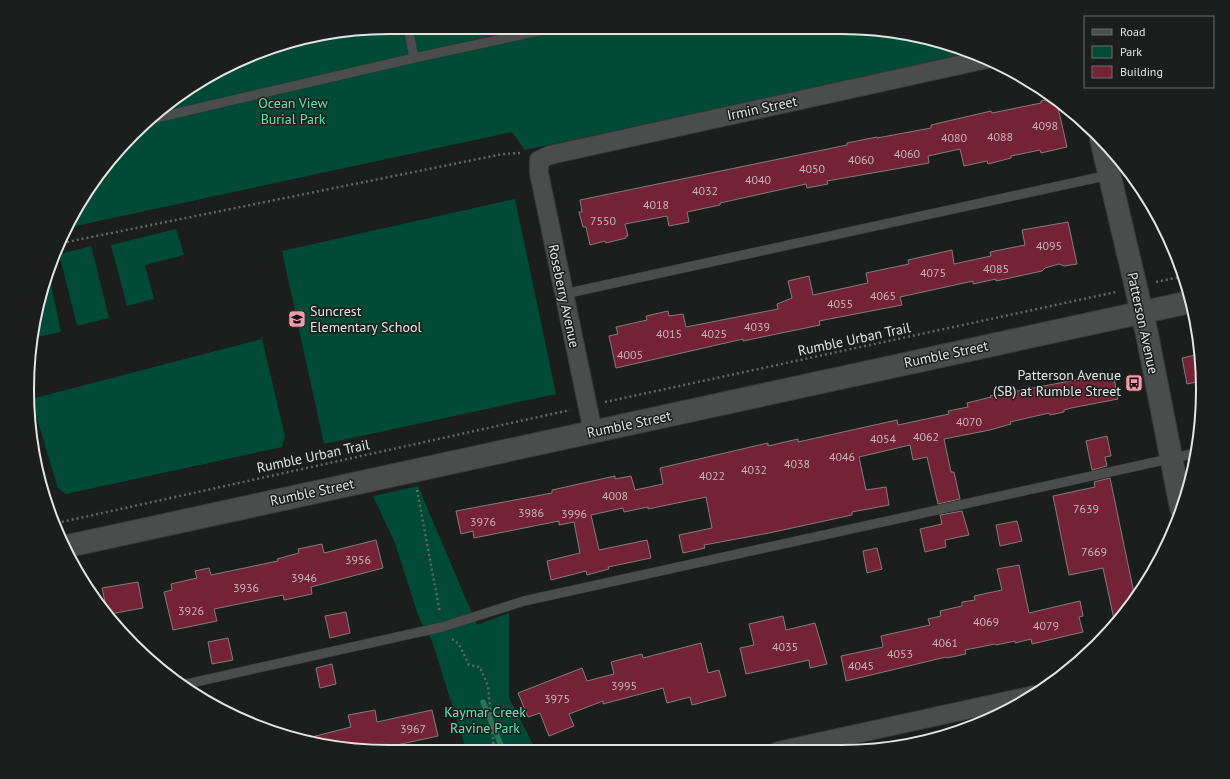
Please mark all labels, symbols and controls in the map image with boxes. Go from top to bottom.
legend [1084,16,1214,88]
text: Road [1120,24,1145,39]
text: Park [1120,44,1142,59]
text: Building [1120,64,1163,79]
street label: Irmin Street [725,92,799,124]
park label: Ocean View Burial Park [258,94,328,128]
house number: 4098 [1032,118,1058,133]
house number: 4088 [987,129,1013,144]
house number: 4080 [941,130,968,145]
house number: 4060 [894,146,921,161]
house number: 4060 [848,152,875,167]
house number: 4050 [799,161,826,176]
house number: 4040 [745,172,772,187]
house number: 4032 [692,183,718,198]
house number: 4018 [643,197,669,212]
house number: 7550 [590,213,617,228]
house number: 4095 [1036,238,1062,253]
street label: Roseberry Avenue [544,243,584,349]
house number: 4085 [983,261,1009,276]
house number: 4075 [920,265,946,280]
street label: Patterson Avenue [1123,270,1163,376]
house number: 4065 [870,288,896,303]
house number: 4055 [827,296,853,311]
place label: Suncrest Elementary School [310,302,422,336]
school or university icon: Suncrest Elementary School [287,309,307,329]
street label: Rumble Urban Trail [796,318,912,360]
house number: 4039 [744,319,770,334]
house number: 4015 [656,326,682,341]
house number: 4025 [701,326,727,341]
street label: Rumble Street [902,336,990,372]
house number: 4005 [617,347,643,362]
place label: Patterson Avenue (SB) at Rumble Street [993,366,1121,400]
bus stop icon: Patterson Avenue (SB) at Rumble Street [1124,373,1144,393]
street label: Rumble Street [585,406,673,442]
house number: 4070 [956,414,983,429]
house number: 4062 [913,429,939,444]
house number: 4054 [870,431,897,446]
street label: Rumble Urban Trail [255,435,371,477]
house number: 4046 [829,449,855,464]
house number: 4038 [784,456,810,471]
house number: 4032 [741,462,767,477]
house number: 4022 [699,468,725,483]
street label: Rumble Street [268,474,356,510]
house number: 4008 [602,488,628,503]
house number: 7639 [1073,501,1099,516]
house number: 3986 [518,505,544,520]
house number: 3996 [561,506,587,521]
house number: 3976 [470,514,496,529]
house number: 7669 [1081,544,1107,559]
house number: 3956 [345,552,371,567]
house number: 3946 [291,570,317,585]
house number: 3936 [233,580,259,595]
house number: 3926 [178,603,204,618]
house number: 4069 [973,614,999,629]
house number: 4079 [1033,618,1059,633]
house number: 4061 [932,635,958,650]
house number: 4035 [772,639,798,654]
house number: 4053 [887,646,913,661]
house number: 4045 [848,658,874,673]
house number: 3995 [611,678,637,693]
house number: 3975 [544,691,570,706]
park label: Kaymar Creek Ravine Park [444,703,526,737]
house number: 3967 [400,721,426,736]

